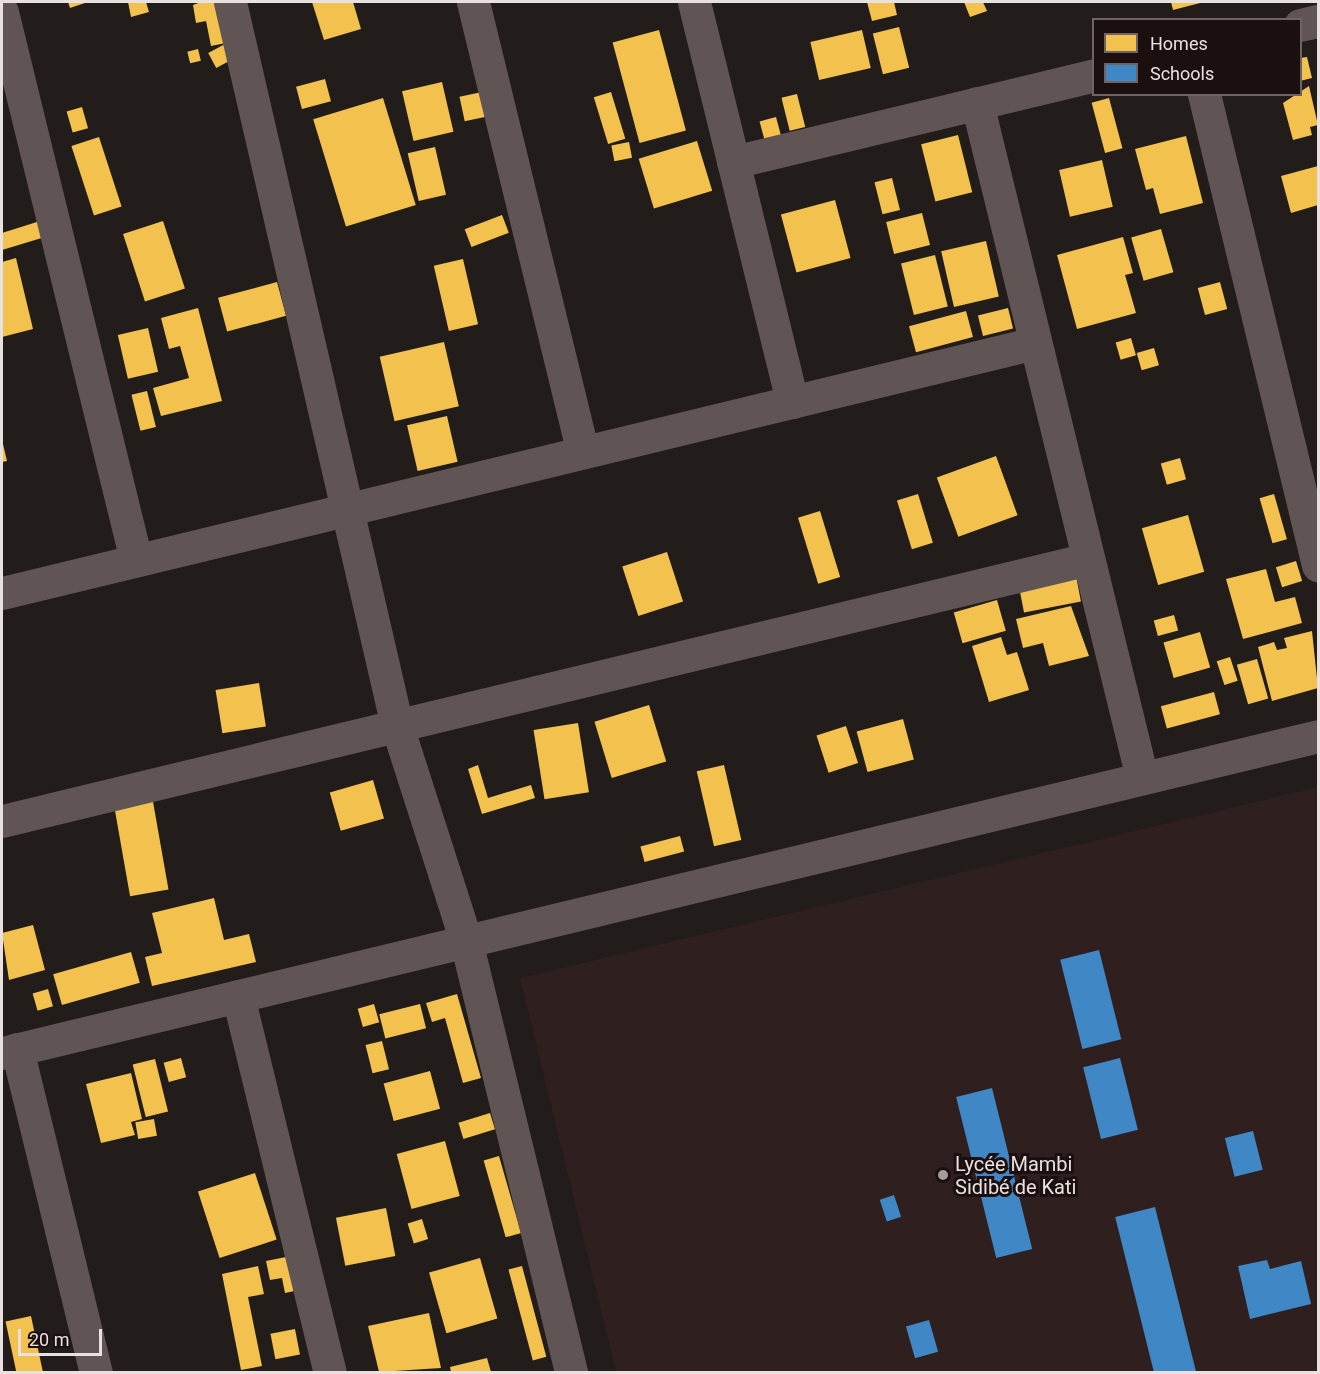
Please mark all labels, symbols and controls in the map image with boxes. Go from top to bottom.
legend [1092,18,1302,96]
text: Homes [1150,33,1208,54]
text: Schools [1150,63,1214,84]
place label: Lycée Mambi Sidibé de Kati [955,1152,1076,1199]
marker: Lycée Mambi Sidibé de Kati [936,1168,950,1182]
scale bar [21,1317,105,1355]
text: 20 m [29,1329,69,1350]

